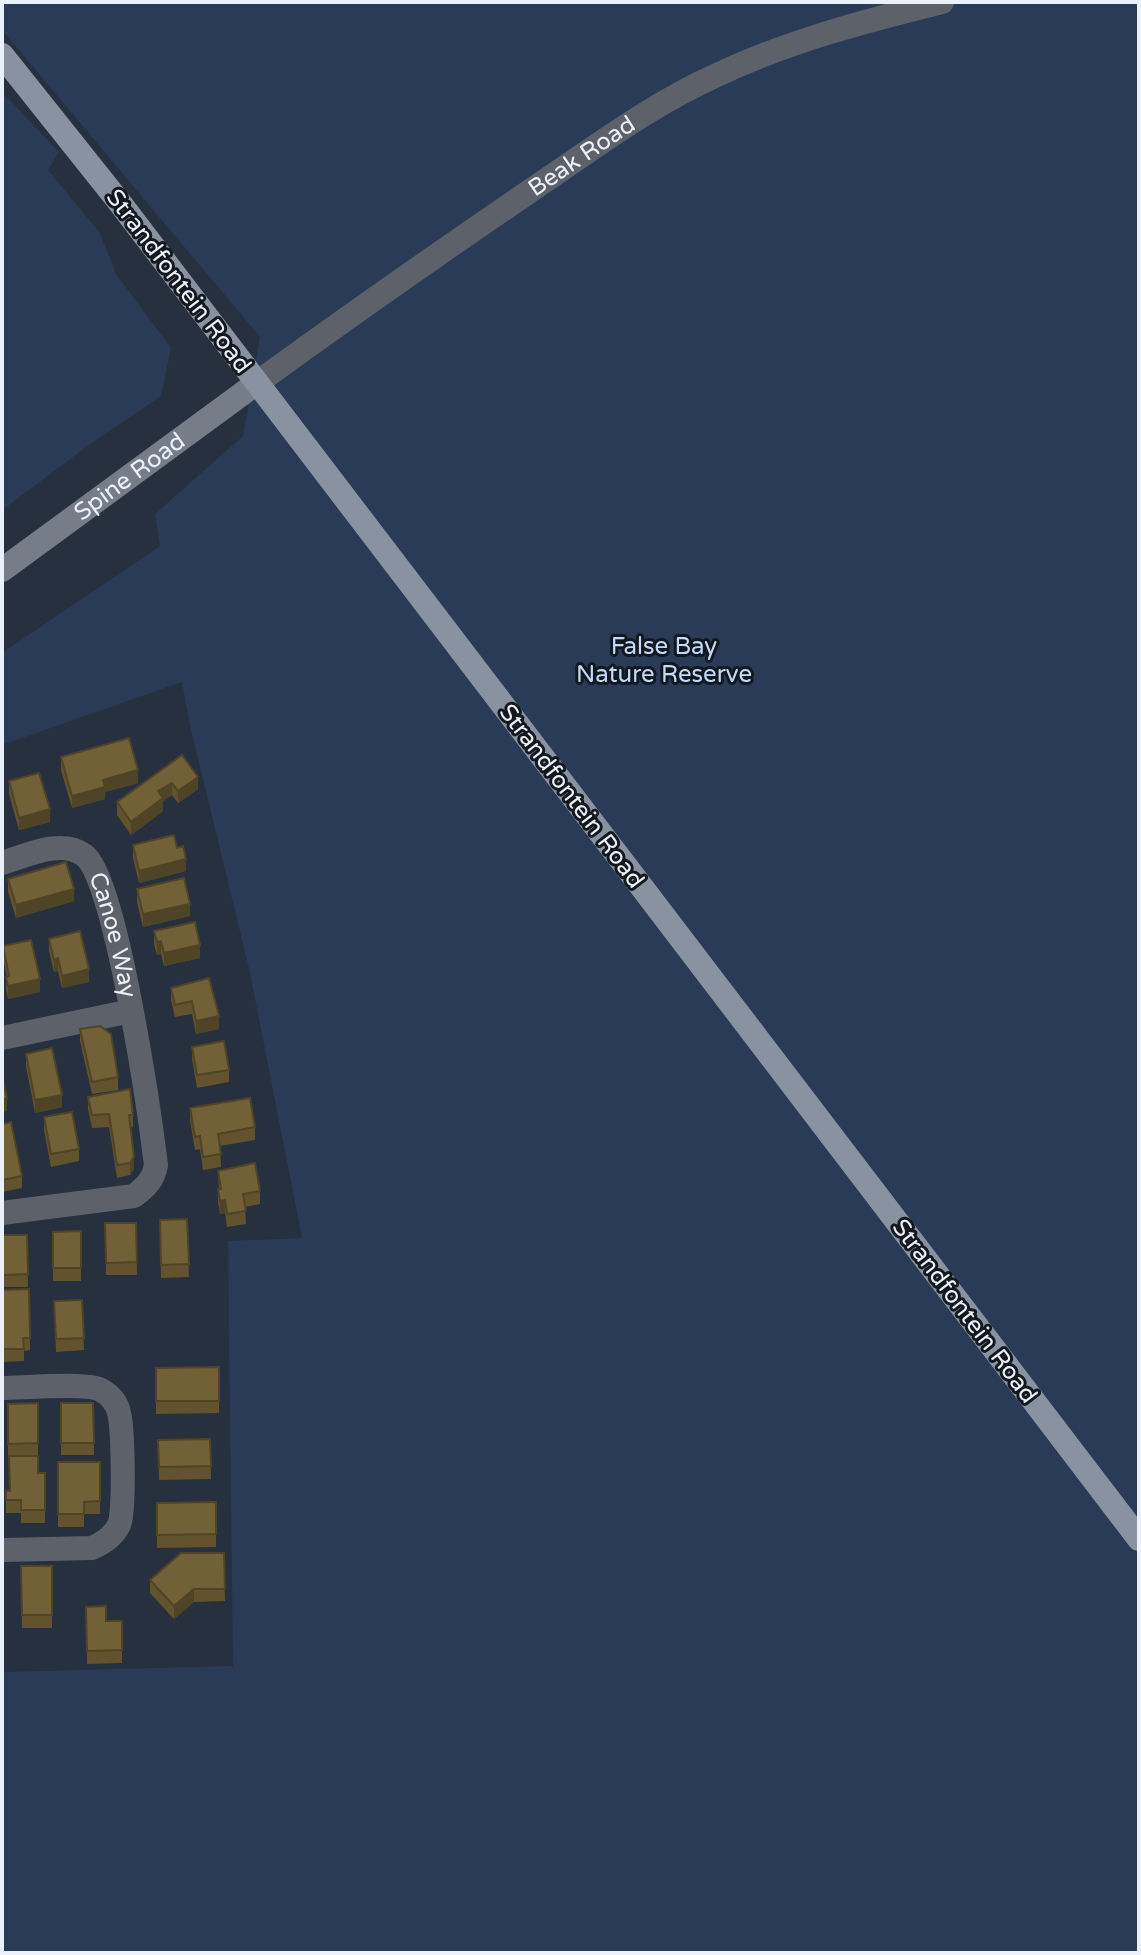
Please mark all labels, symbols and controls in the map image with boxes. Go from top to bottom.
street label: Beak Road [523,110,641,203]
street label: Strandfontein Road [100,184,257,379]
street label: Spine Road [68,427,191,527]
park label: False Bay Nature Reserve [576,632,752,689]
street label: Strandfontein Road [493,699,650,894]
street label: Canoe Way [82,868,143,1000]
street label: Strandfontein Road [886,1214,1043,1409]

